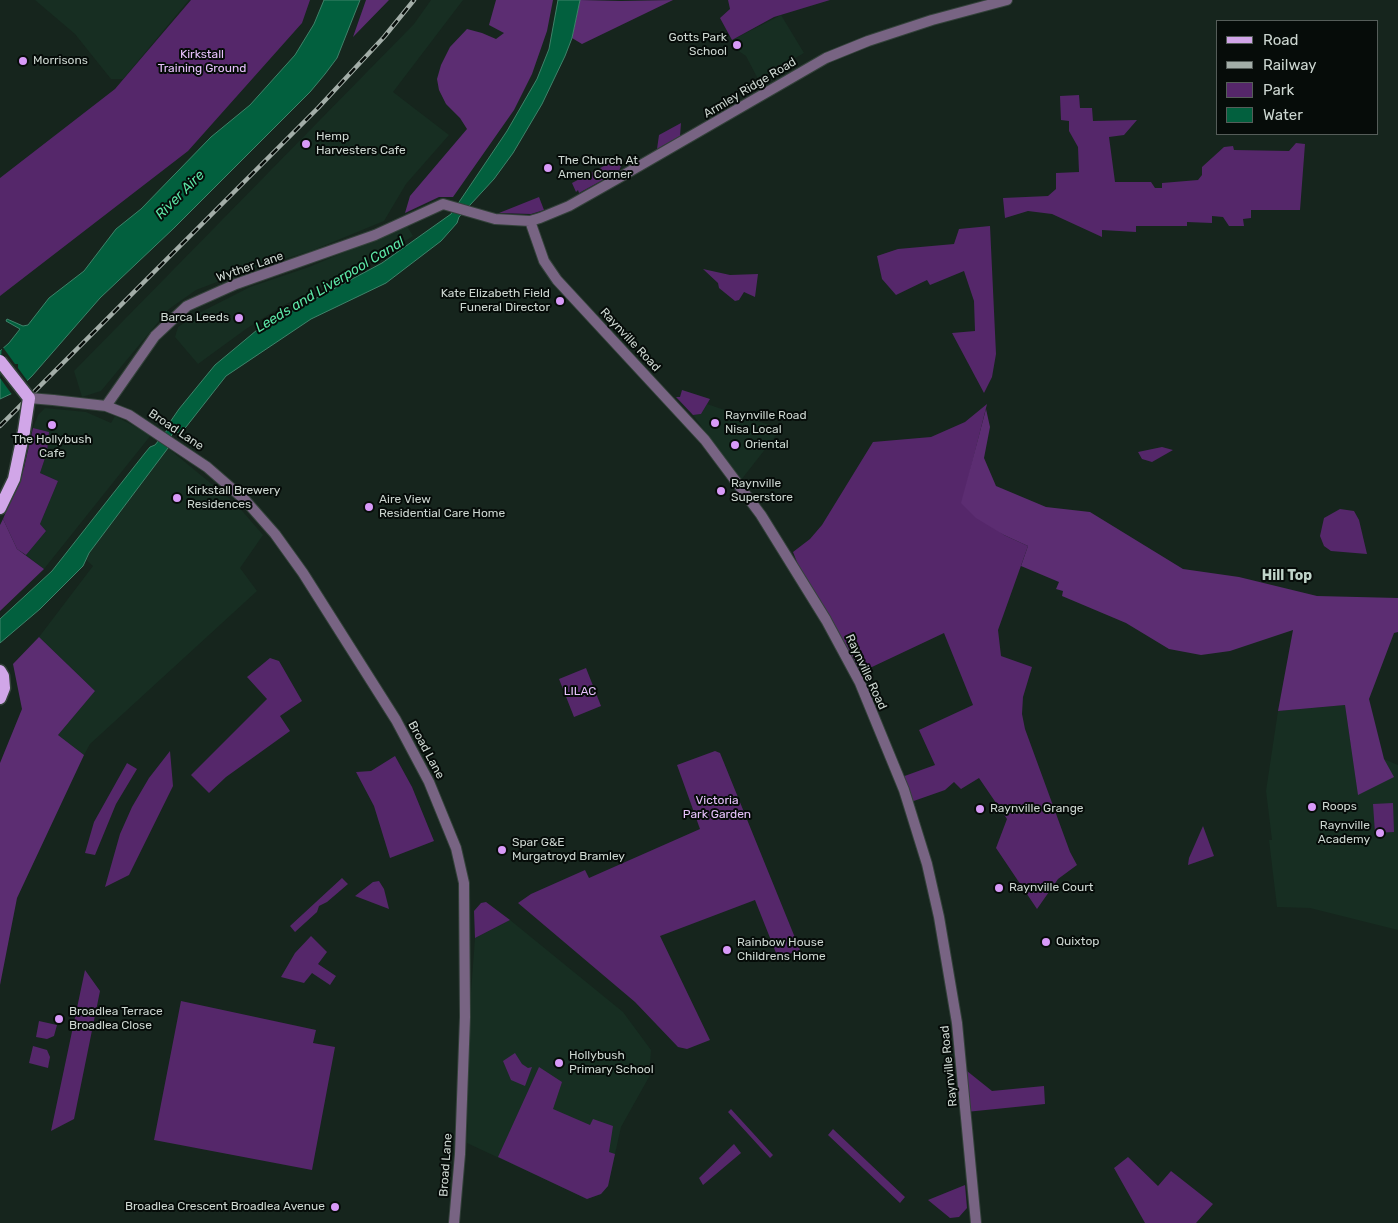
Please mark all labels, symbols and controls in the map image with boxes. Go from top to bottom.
legend [1216,20,1378,135]
place label: Gotts Park School [669,31,727,59]
text: Road [1263,31,1299,49]
marker: Gotts Park School [731,39,743,51]
park label: Kirkstall Training Ground [158,48,246,76]
place label: Morrisons [33,54,88,68]
marker: Morrisons [17,55,29,67]
street label: Armley Ridge Road [701,55,799,121]
text: Railway [1263,56,1317,74]
text: Park [1263,81,1294,99]
text: Water [1263,106,1303,124]
place label: Hemp Harvesters Cafe [316,130,406,158]
marker: Hemp Harvesters Cafe [300,138,312,150]
place label: The Church At Amen Corner [558,154,638,182]
marker: The Church At Amen Corner [542,162,554,174]
water label: River Aire [152,167,208,223]
water label: Leeds and Liverpool Canal [252,234,408,336]
street label: Wyther Lane [215,249,285,285]
place label: Kate Elizabeth Field Funeral Director [441,287,550,315]
marker: Kate Elizabeth Field Funeral Director [554,295,566,307]
street label: Raynville Road [597,305,663,375]
place label: Barca Leeds [160,311,229,325]
marker: Barca Leeds [233,312,245,324]
street label: Broad Lane [146,406,206,454]
place label: Raynville Road Nisa Local [725,409,807,437]
marker: Raynville Road Nisa Local [709,417,721,429]
marker: The Hollybush Cafe [46,419,58,431]
place label: The Hollybush Cafe [12,433,92,461]
place label: Oriental [745,438,789,452]
marker: Oriental [729,439,741,451]
place label: Raynville Superstore [731,477,793,505]
place label: Kirkstall Brewery Residences [187,484,280,512]
marker: Raynville Superstore [715,485,727,497]
marker: Kirkstall Brewery Residences [171,492,183,504]
place label: Aire View Residential Care Home [379,493,505,521]
marker: Aire View Residential Care Home [363,501,375,513]
district label: Hill Top [1262,568,1312,584]
street label: Raynville Road [842,632,890,712]
park label: LILAC [564,685,596,699]
street label: Broad Lane [405,719,447,781]
park label: Victoria Park Garden [683,794,751,822]
place label: Roops [1322,800,1357,814]
marker: Roops [1306,801,1318,813]
place label: Raynville Grange [990,802,1084,816]
marker: Raynville Grange [974,803,986,815]
place label: Raynville Academy [1318,819,1370,847]
marker: Raynville Academy [1374,827,1386,839]
place label: Spar G&E Murgatroyd Bramley [512,836,625,864]
marker: Spar G&E Murgatroyd Bramley [496,844,508,856]
place label: Raynville Court [1009,881,1093,895]
marker: Raynville Court [993,882,1005,894]
place label: Quixtop [1056,935,1099,949]
place label: Rainbow House Childrens Home [737,936,826,964]
marker: Quixtop [1040,936,1052,948]
marker: Rainbow House Childrens Home [721,944,733,956]
place label: Broadlea Terrace Broadlea Close [69,1005,163,1033]
marker: Broadlea Terrace Broadlea Close [53,1013,65,1025]
street label: Raynville Road [938,1025,960,1107]
place label: Hollybush Primary School [569,1049,654,1077]
marker: Hollybush Primary School [553,1057,565,1069]
street label: Broad Lane [437,1133,455,1197]
place label: Broadlea Crescent Broadlea Avenue [125,1200,325,1214]
marker: Broadlea Crescent Broadlea Avenue [329,1201,341,1213]

